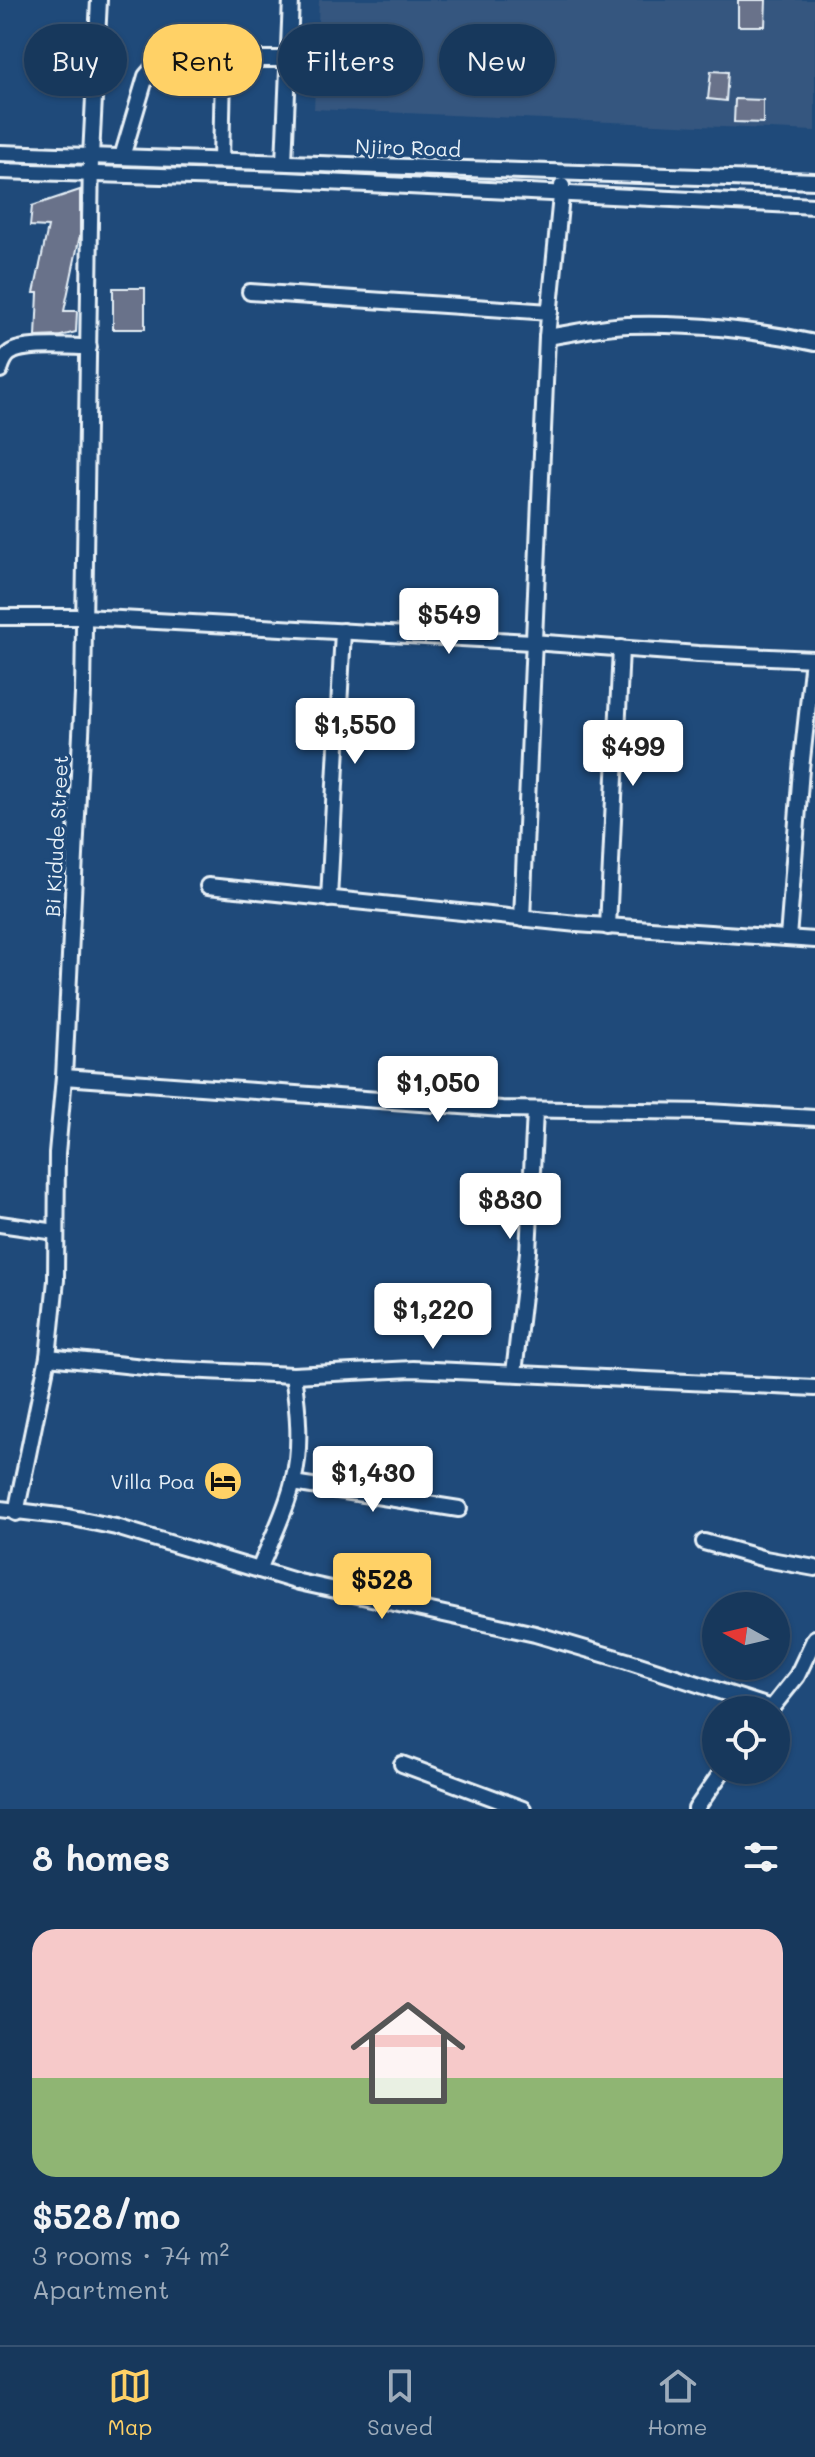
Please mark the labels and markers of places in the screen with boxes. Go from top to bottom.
pin: $549 [402,588,496,656]
pin: $1,550 [290,698,420,766]
pin: $499 [586,720,680,788]
pin: $1,050 [373,1056,503,1124]
pin: $830 [463,1173,557,1241]
pin: $1,220 [368,1283,498,1351]
pin: $1,430 [308,1446,438,1514]
hotel icon: Villa Poa [202,1460,244,1502]
place label: Villa Poa [111,1468,195,1494]
pin: $528 [335,1553,429,1621]

